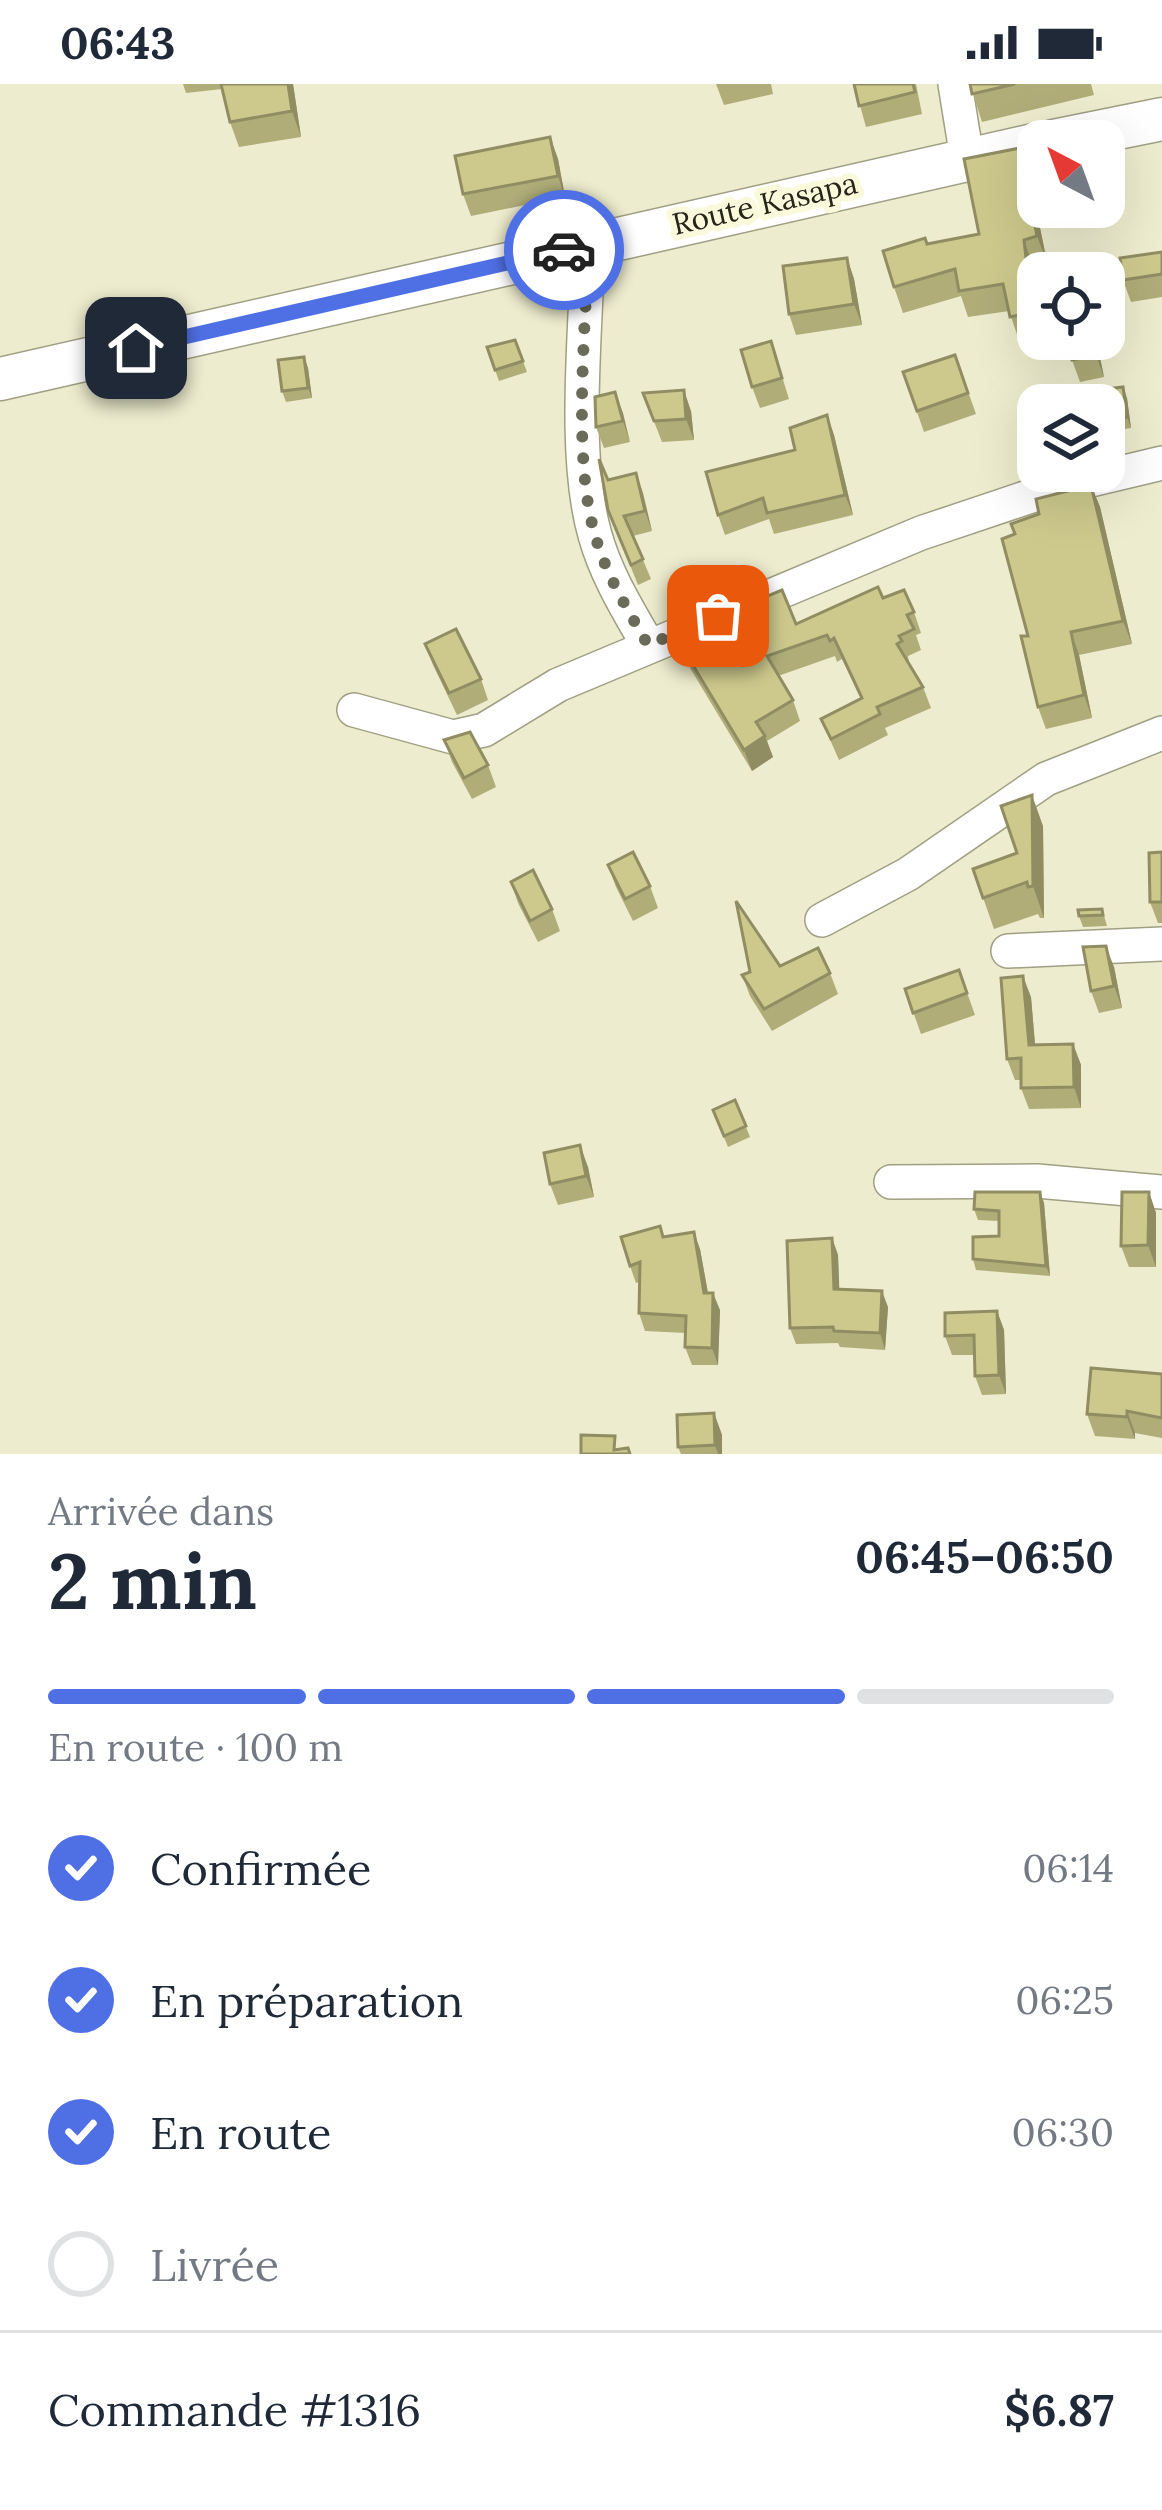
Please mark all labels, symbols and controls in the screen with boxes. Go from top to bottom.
text: 06:43 [60,14,176,71]
north arrow [1017,120,1125,228]
map controls [1017,120,1125,492]
street label: Route Kasapa [669,163,861,243]
courier [504,190,624,310]
icon: car [531,217,597,283]
button: locate [1017,252,1125,360]
pin [85,297,187,399]
icon: home [103,315,169,381]
button: layers [1017,384,1125,492]
pin [667,565,769,667]
icon: bag [685,583,751,649]
text: Arrivée dans [48,1486,274,1536]
text: 06:45–06:50 [855,1528,1114,1585]
text: 2 min [48,1531,257,1630]
text: En route · 100 m [48,1722,343,1772]
icon: check [48,1835,114,1901]
text: Confirmée [150,1840,371,1897]
text: 06:14 [1022,1843,1114,1893]
icon: check [48,1967,114,2033]
text: En préparation [150,1972,463,2029]
text: 06:25 [1015,1975,1114,2025]
icon: check [48,2099,114,2165]
text: En route [150,2104,331,2161]
text: 06:30 [1012,2107,1114,2157]
text: Livrée [150,2236,279,2293]
text: Commande #1316 [48,2381,421,2438]
text: $6.87 [1004,2381,1114,2438]

